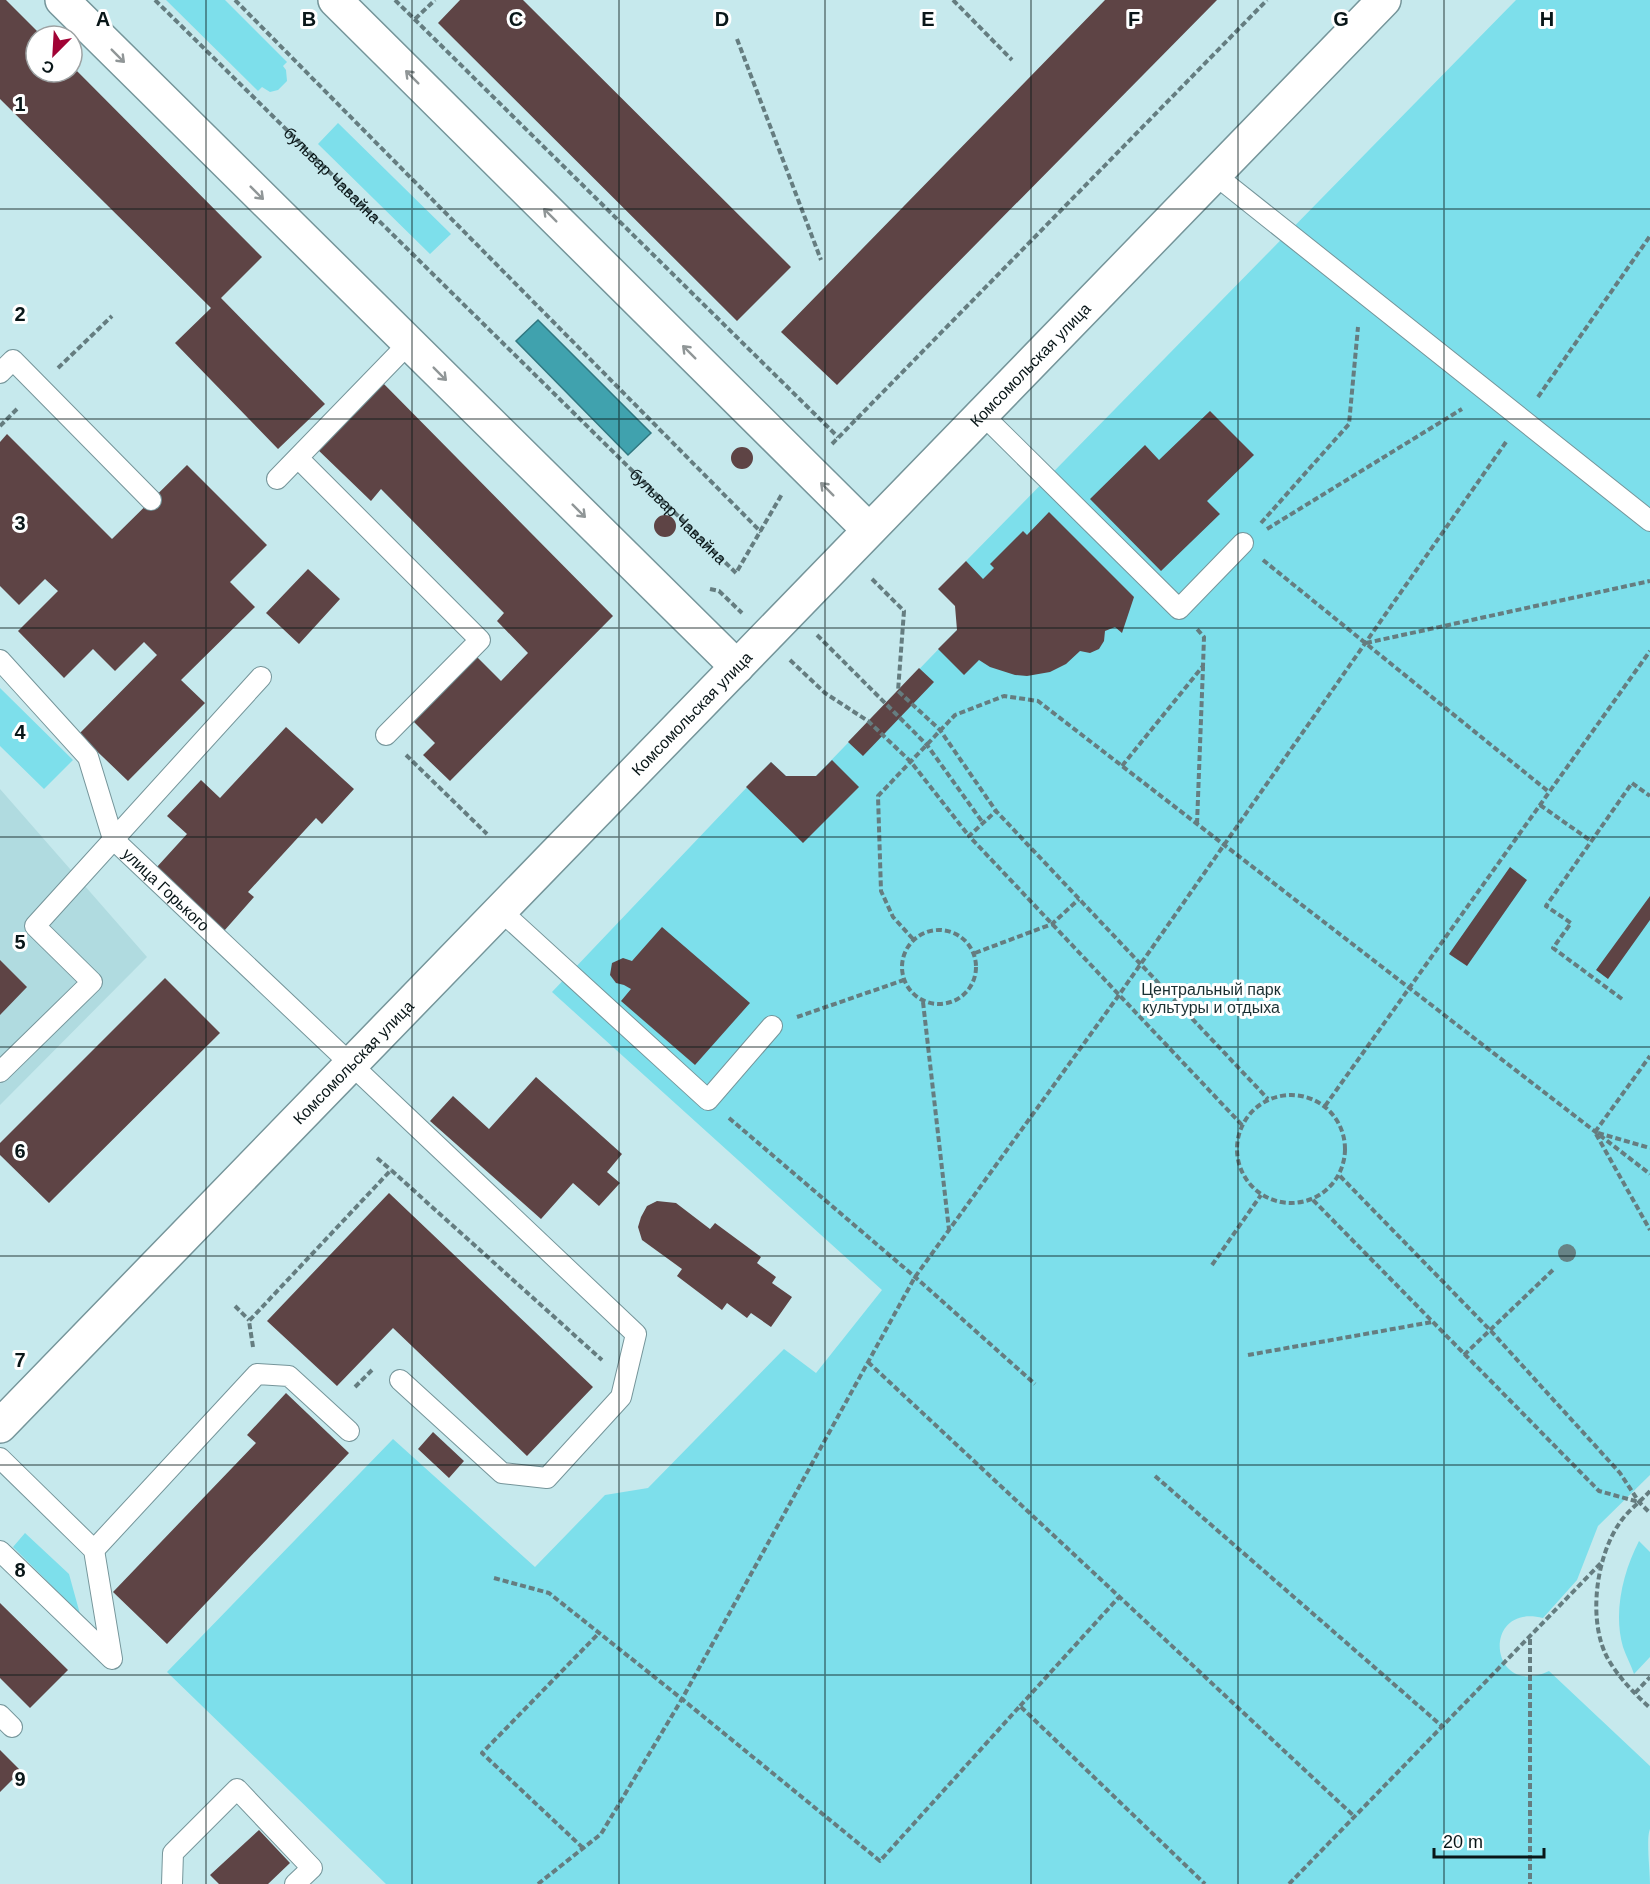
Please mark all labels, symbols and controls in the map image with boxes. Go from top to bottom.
text: A [96,8,110,30]
text: B [302,8,316,30]
text: C [509,8,523,30]
text: D [715,8,729,30]
text: E [921,8,935,30]
text: F [1128,8,1140,30]
text: G [1333,8,1349,30]
text: H [1540,8,1554,30]
north arrow [24,24,84,84]
one-way arrow [111,48,126,63]
text: С [39,57,57,77]
one-way arrow [405,70,420,84]
text: 1 [14,93,26,115]
street label: бульвар Чавайна [281,124,384,226]
one-way arrow [249,186,264,200]
one-way arrow [543,207,558,222]
street label: Комсомольская улица [967,299,1094,430]
text: 2 [14,303,26,325]
one-way arrow [681,345,696,360]
one-way arrow [433,367,448,382]
street label: бульвар Чавайна [627,465,730,567]
one-way arrow [820,482,835,497]
one-way arrow [572,504,587,519]
text: 3 [14,512,26,534]
street label: Комсомольская улица [628,648,755,779]
text: 4 [14,721,26,743]
street label: улица Горького [119,844,213,934]
text: 5 [14,931,26,953]
park label: Центральный парк культуры и отдыха [1141,981,1282,1016]
street label: Комсомольская улица [290,997,417,1127]
text: 6 [14,1140,26,1162]
text: 7 [14,1349,26,1371]
text: 8 [14,1559,26,1581]
text: 9 [14,1768,26,1790]
scale bar [1434,1821,1544,1859]
text: 20 m [1443,1832,1483,1852]

